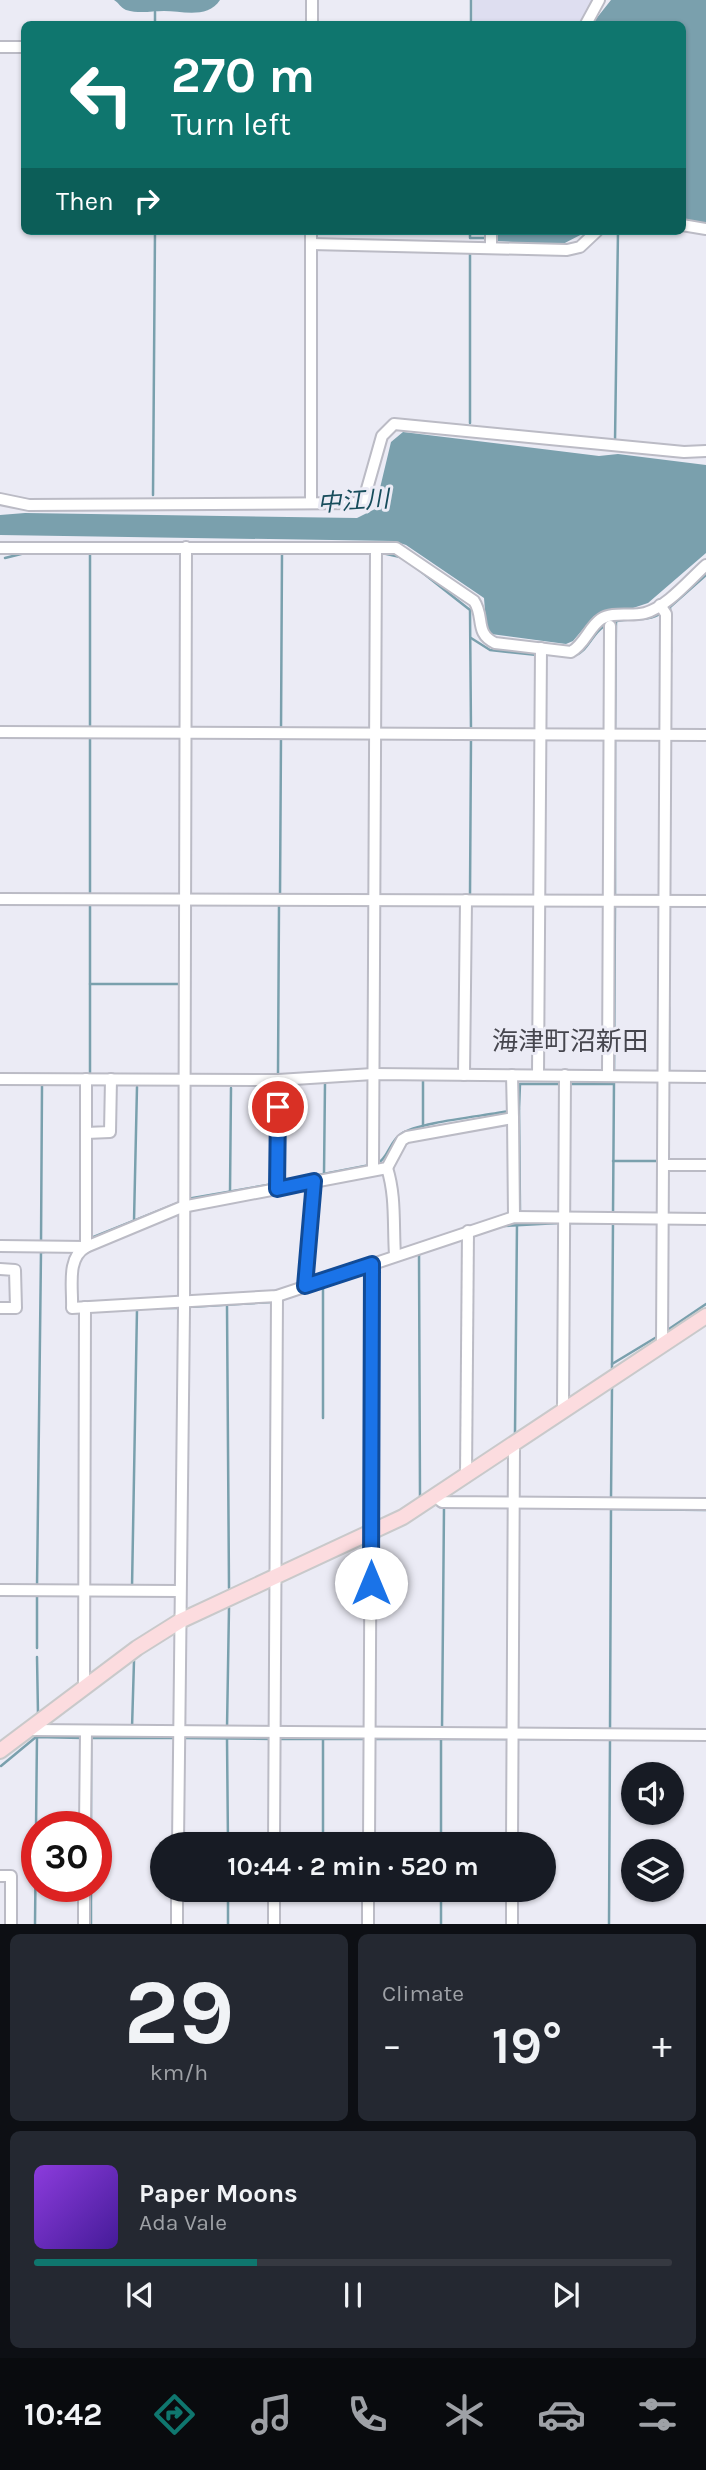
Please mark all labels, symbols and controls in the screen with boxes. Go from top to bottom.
text: 270 m [171,47,315,104]
icon: left [56,49,147,140]
text: Turn left [171,106,291,143]
icon: right [128,182,166,220]
text: Then [56,186,114,217]
water label: 中江川 [316,484,393,517]
district label: 海津町沼新田 [492,1026,648,1057]
pin [248,1077,308,1137]
icon: arrive [259,1088,297,1126]
position arrow [334,1546,408,1620]
map controls [621,1762,684,1902]
button: sound [621,1762,684,1825]
speed limit sign: 30 [21,1811,112,1902]
button: layers [621,1839,684,1902]
text: 10:44 · 2 min · 520 m [227,1851,479,1882]
text: 29 [124,1960,234,2066]
text: Climate [382,1980,464,2007]
text: 19° [492,2015,562,2076]
text: − [382,2023,402,2068]
text: + [652,2023,672,2068]
text: km/h [150,2059,208,2086]
text: Paper Moons [139,2178,298,2209]
text: Ada Vale [139,2209,227,2236]
icon: previous [121,2276,159,2314]
icon: pause [334,2276,372,2314]
icon: next [547,2276,585,2314]
icon: directions [150,2390,199,2439]
icon: music [247,2390,296,2439]
icon: phone [343,2390,392,2439]
icon: climate [440,2390,489,2439]
icon: car [537,2390,586,2439]
icon: filters [633,2390,682,2439]
text: 10:42 [24,2396,102,2433]

